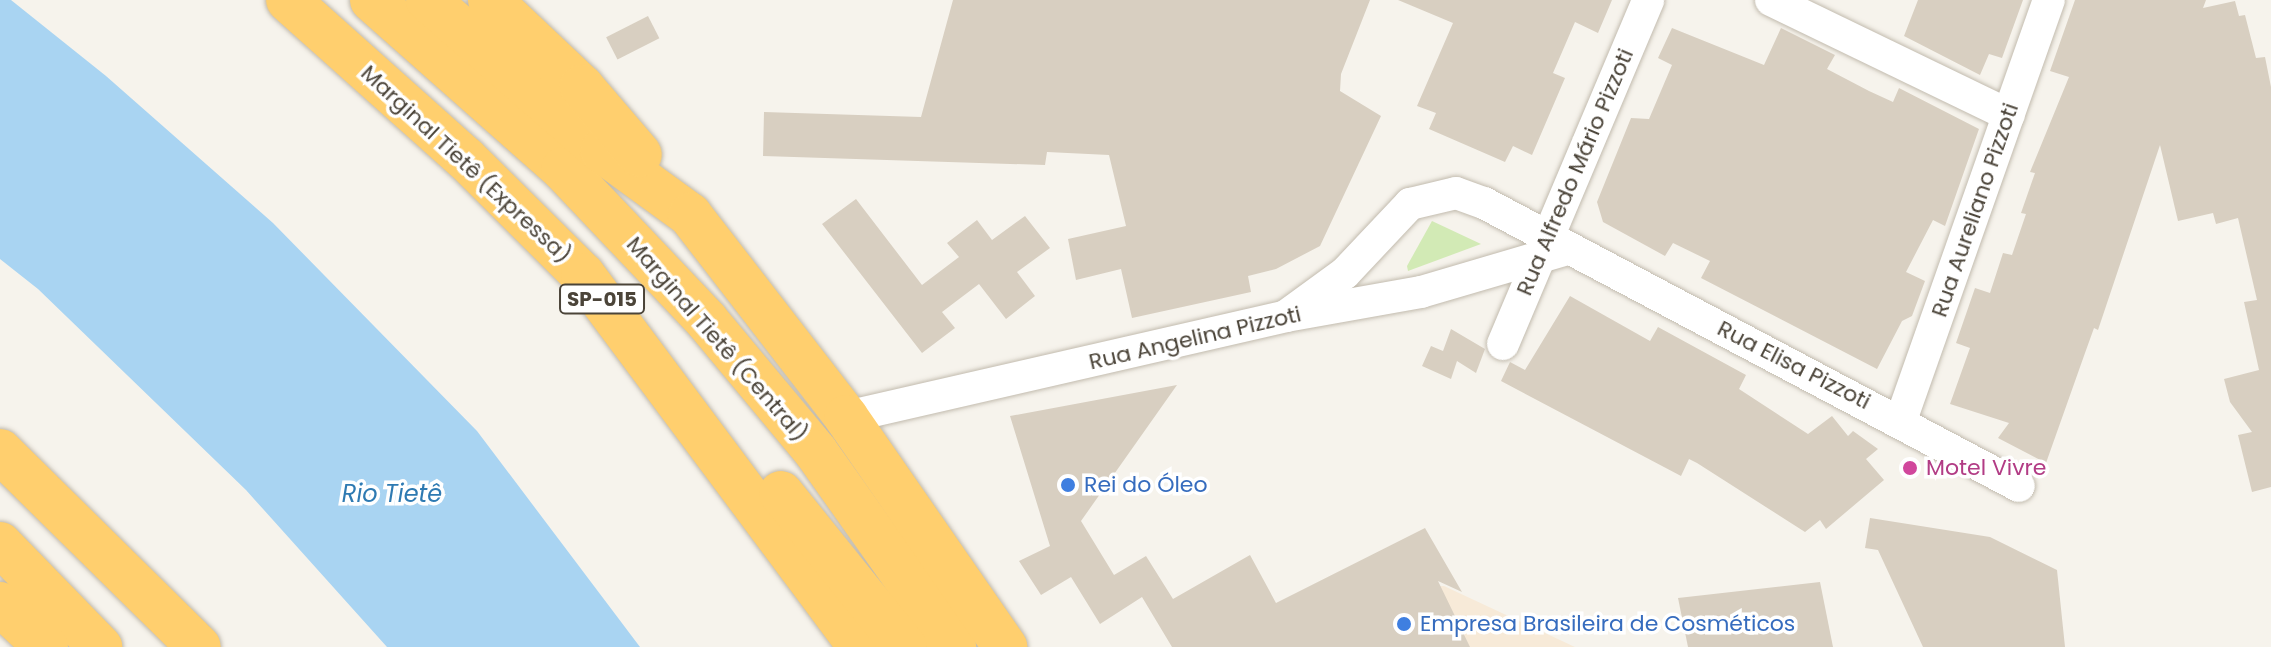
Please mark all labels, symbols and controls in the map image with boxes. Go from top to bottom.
street label: Rua Alfredo Mário Pizzoti [1511,45,1639,299]
street label: Marginal Tietê (Expressa) [356,60,576,268]
street label: Rua Aureliano Pizzoti [1926,100,2024,320]
street label: Marginal Tietê (Central) [621,231,813,447]
road number: SP-015 [558,283,646,315]
street label: Rua Angelina Pizzoti [1086,301,1304,375]
street label: Rua Elisa Pizzoti [1713,315,1875,415]
place label: Motel Vivre [1926,455,2046,481]
marker: Motel Vivre [1901,459,1919,477]
place label: Rei do Óleo [1084,472,1208,498]
marker: Rei do Óleo [1059,476,1077,494]
water label: Rio Tietê [342,480,442,508]
place label: Empresa Brasileira de Cosméticos [1420,611,1795,637]
marker: Empresa Brasileira de Cosméticos [1395,615,1413,633]

